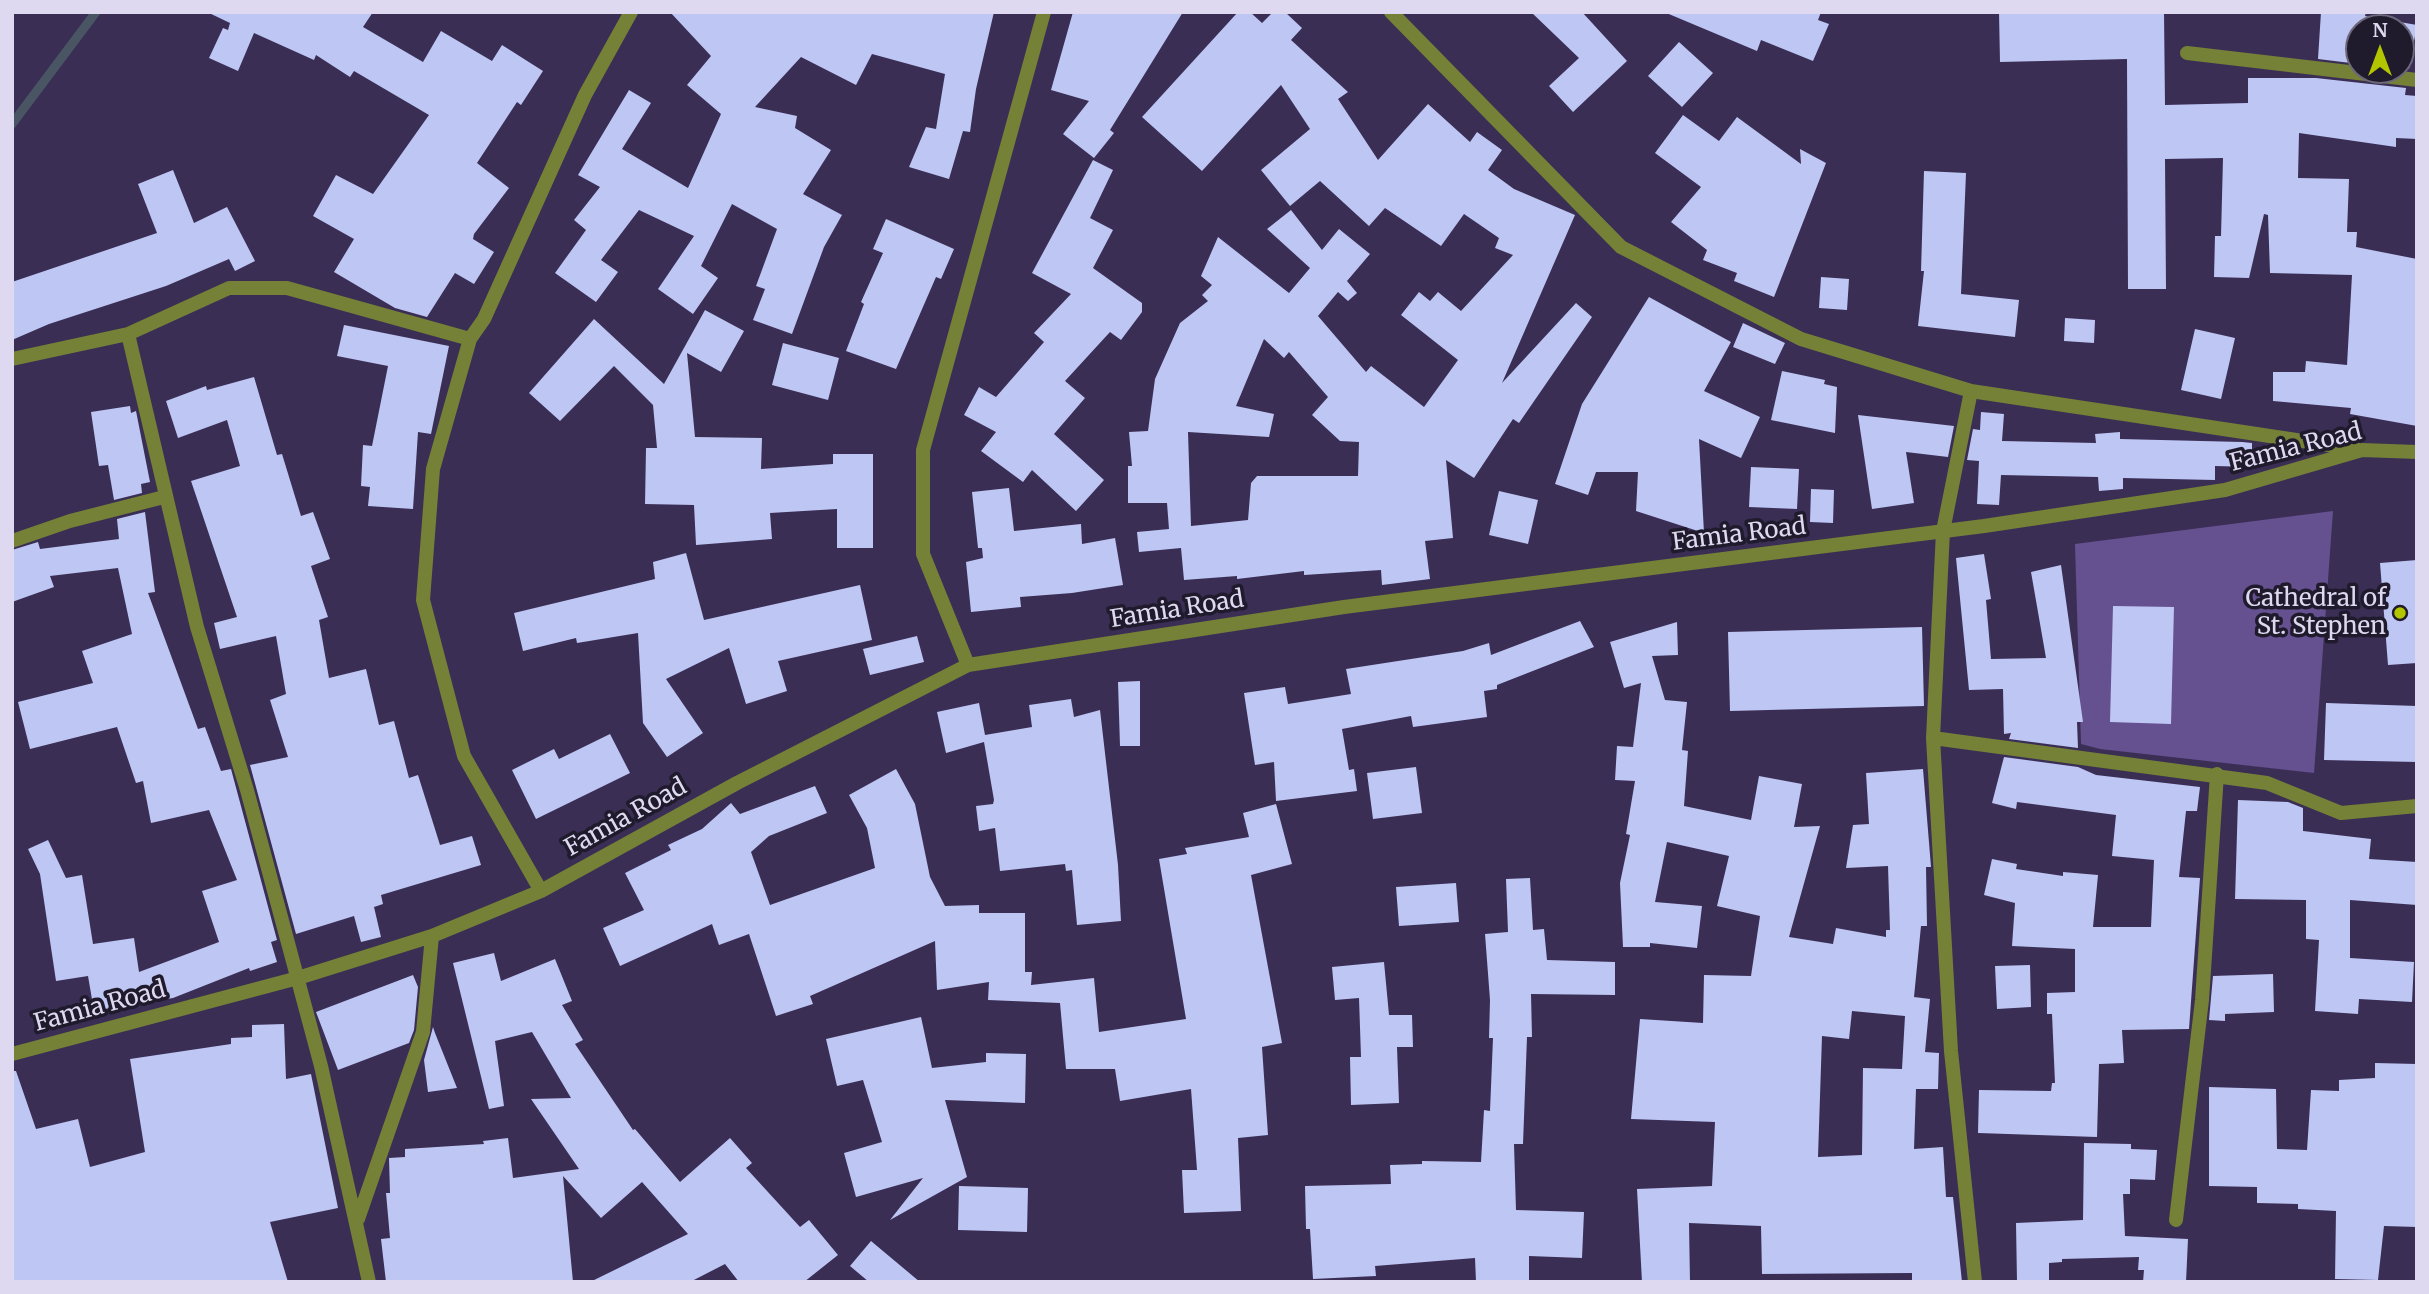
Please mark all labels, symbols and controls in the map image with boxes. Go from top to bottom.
north arrow [2345,14,2415,84]
text: N [2372,18,2388,42]
street label: Famia Road [2227,418,2365,478]
street label: Famia Road [1670,512,1808,558]
street label: Famia Road [1108,585,1246,635]
place label: Cathedral of St. Stephen [2245,585,2386,641]
marker: Cathedral of St. Stephen [2392,605,2408,621]
street label: Famia Road [560,773,692,863]
street label: Famia Road [31,976,169,1038]

